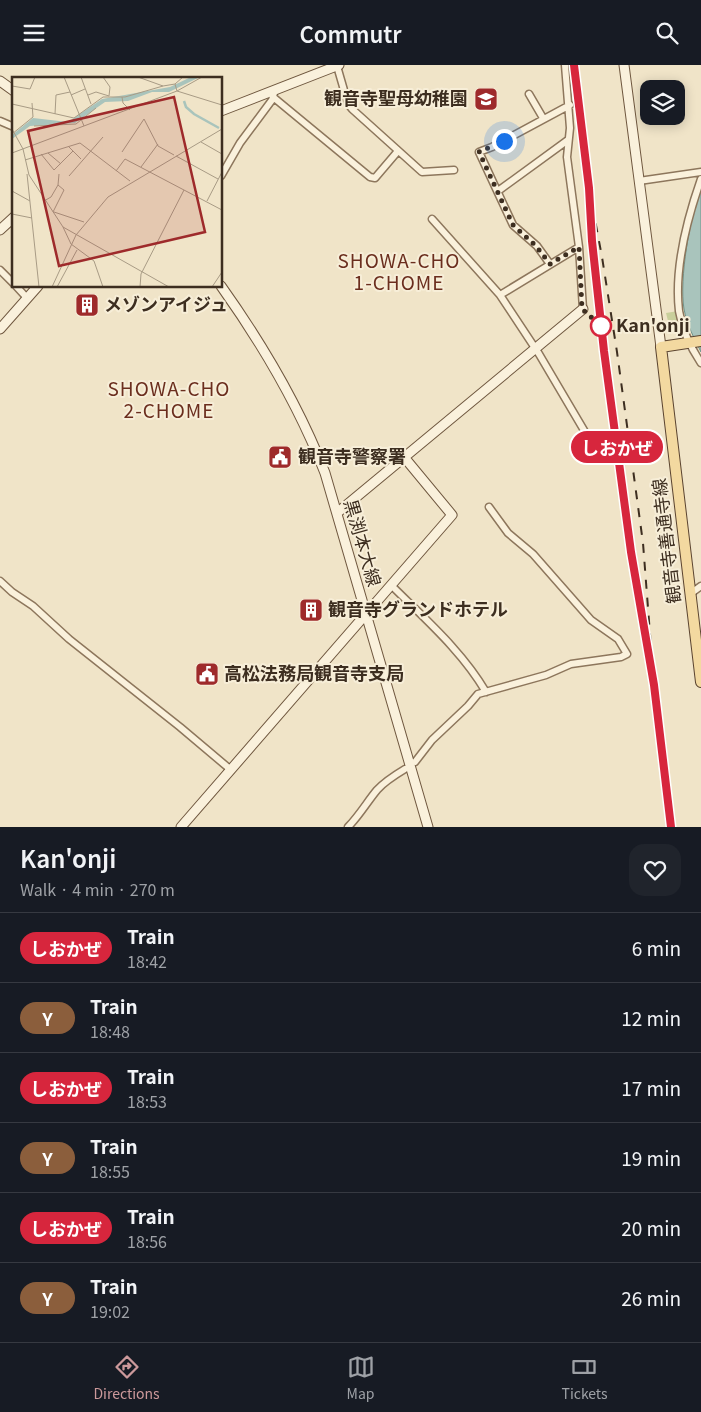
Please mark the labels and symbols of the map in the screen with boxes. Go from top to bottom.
inset map [12,77,222,287]
place label: 観音寺聖母幼稚園 [324,84,468,110]
school or university icon: 観音寺聖母幼稚園 [473,86,499,112]
your location [492,129,517,154]
district label: SHOWA-CHO 1-CHOME [338,246,460,295]
place label: メゾンアイジュ [104,290,228,316]
building icon: メゾンアイジュ [74,292,100,318]
place label: Kan'onji [616,311,690,337]
marker: Kan'onji [590,315,612,337]
district label: SHOWA-CHO 2-CHOME [108,374,230,423]
line badge: しおかぜ [582,431,652,463]
place label: 観音寺警察署 [298,442,406,468]
public building icon: 観音寺警察署 [267,444,293,470]
street label: 観音寺善通寺線 [644,477,686,605]
street label: 黒渕本大線 [339,496,389,589]
place label: 観音寺グランドホテル [328,595,508,621]
building icon: 観音寺グランドホテル [298,597,324,623]
place label: 高松法務局観音寺支局 [224,659,404,685]
public building icon: 高松法務局観音寺支局 [194,661,220,687]

